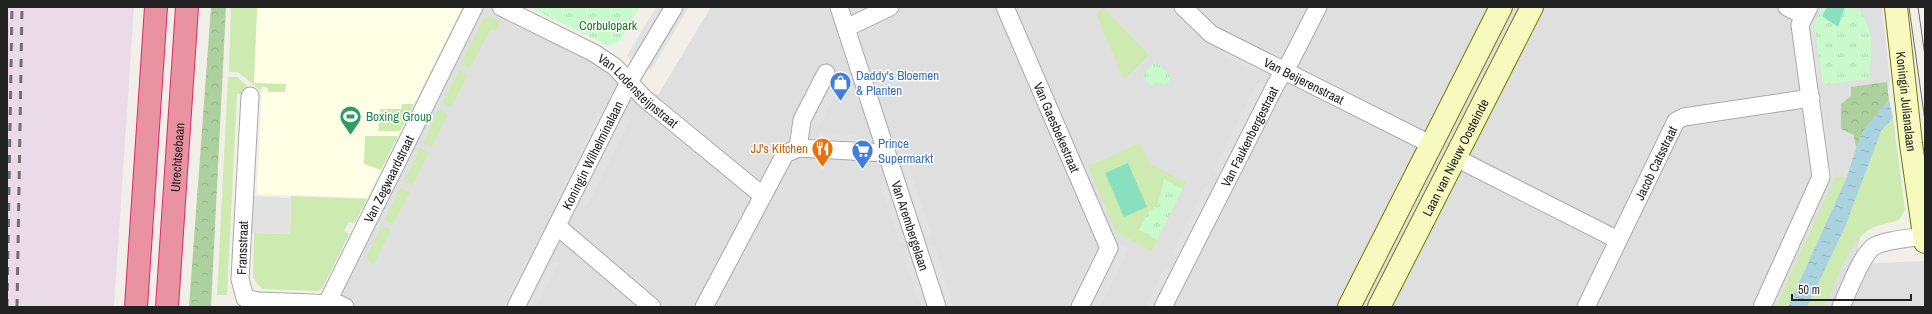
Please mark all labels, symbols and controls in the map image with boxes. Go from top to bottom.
park label: Corbulopark [579,17,638,34]
street label: Van Lodensteijnstraat [595,50,682,132]
street label: Koningin Julianalaan [1892,51,1920,153]
street label: Van Beijerenstraat [1261,54,1347,108]
place label: Daddy's Bloemen & Planten [856,67,939,99]
shop icon: Daddy's Bloemen & Planten [827,69,853,102]
street label: Van Gaesbekestraat [1030,80,1083,175]
street label: Van Faukenbergestraat [1217,84,1282,190]
street label: Laan van Nieuw Oosteinde [1419,96,1493,219]
street label: Koningin Wilhelminalaan [558,98,627,212]
sports icon: Boxing Group [337,103,363,136]
place label: Boxing Group [366,108,432,125]
street label: Utrechtsebaan [167,122,188,193]
street label: Jacob Catsstraat [1631,123,1681,203]
street label: Van Zegwaardstraat [360,133,418,226]
restaurant icon: JJ's Kitchen [810,135,836,168]
place label: Prince Supermarkt [878,135,933,167]
supermarket icon: Prince Supermarkt [850,137,876,170]
place label: JJ's Kitchen [751,140,808,157]
street label: Van Arembergelaan [887,179,933,273]
street label: Fransstraat [233,221,252,275]
scale bar [1792,276,1911,302]
text: 50 m [1798,282,1820,298]

